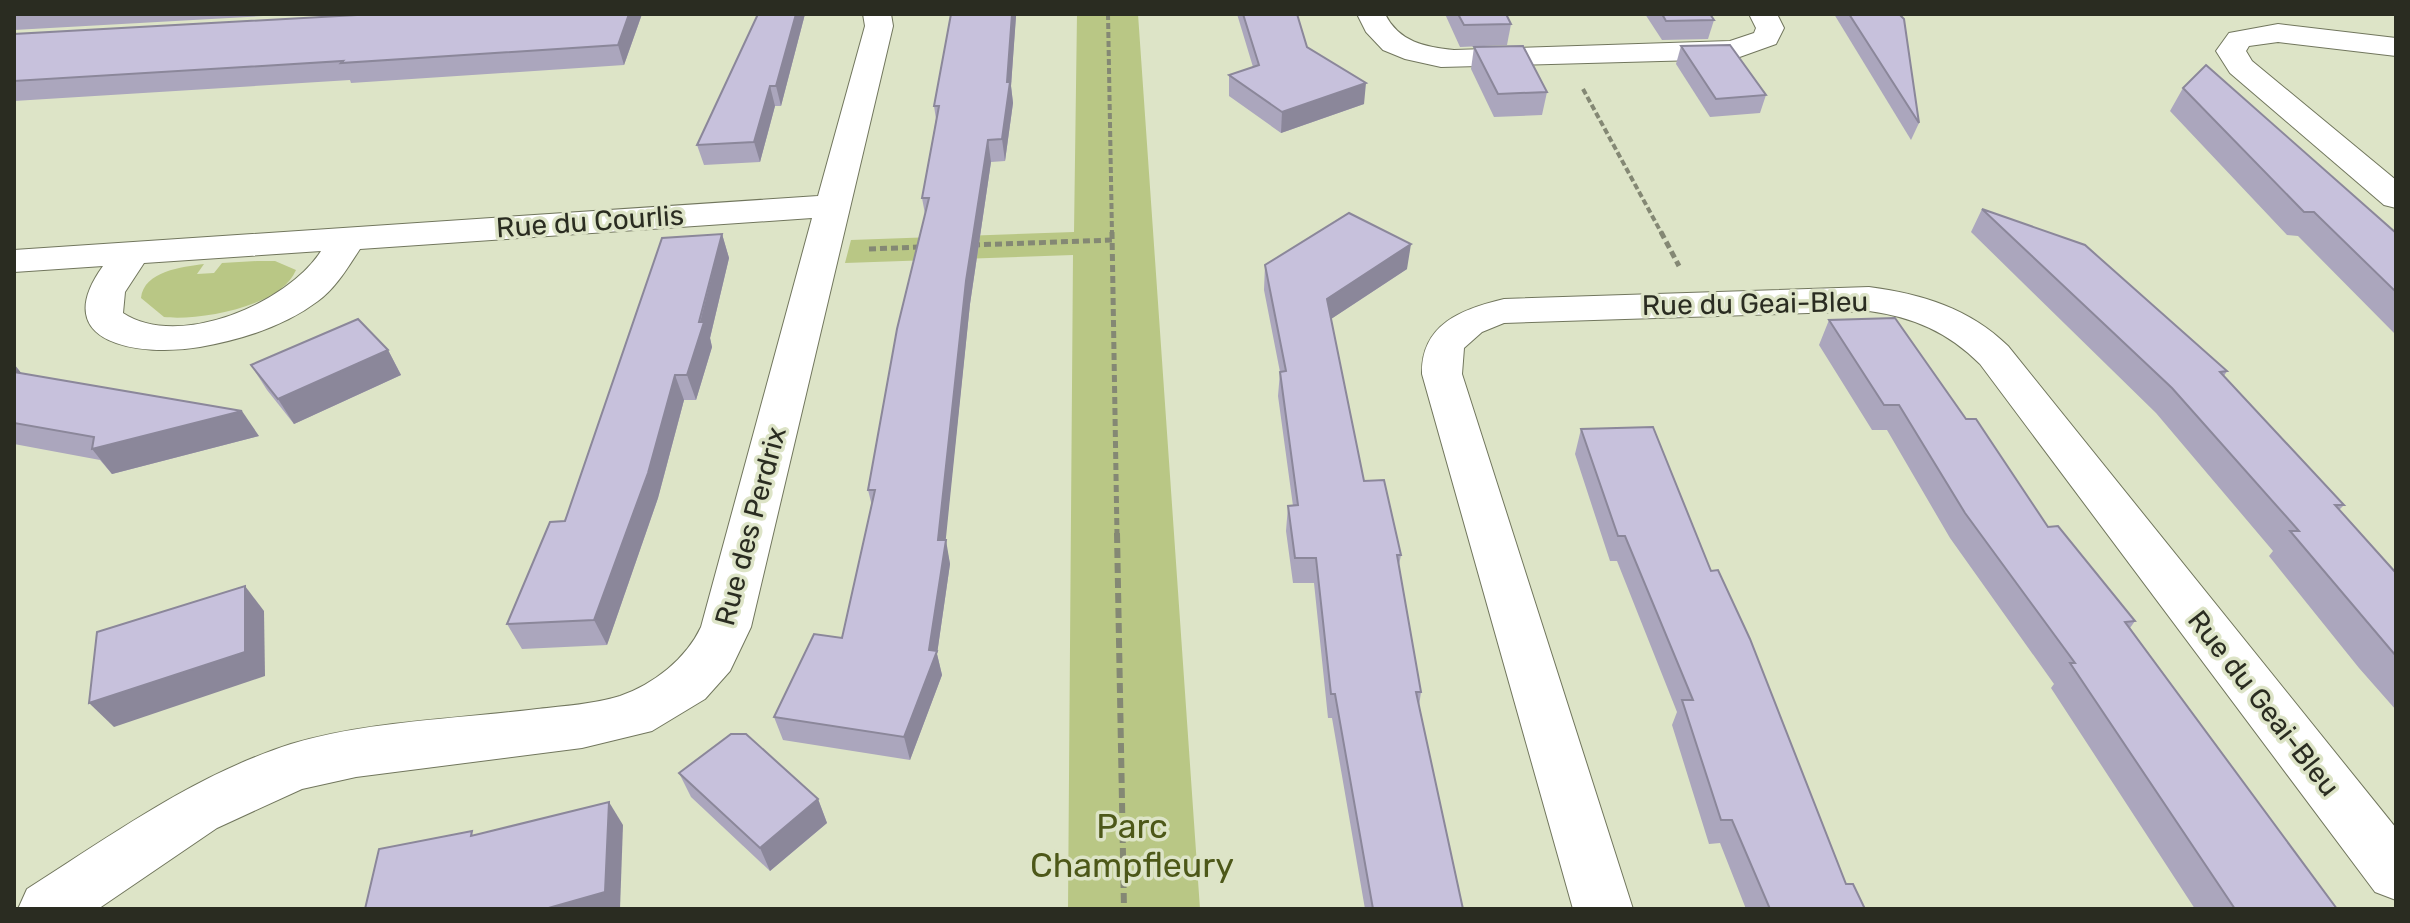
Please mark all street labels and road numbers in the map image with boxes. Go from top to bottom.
street label: Rue du Courlis [495,198,685,245]
street label: Rue du Geai-Bleu [1641,285,1869,322]
street label: Rue des Perdrix [708,423,793,629]
street label: Rue du Geai-Bleu [2181,604,2346,803]

